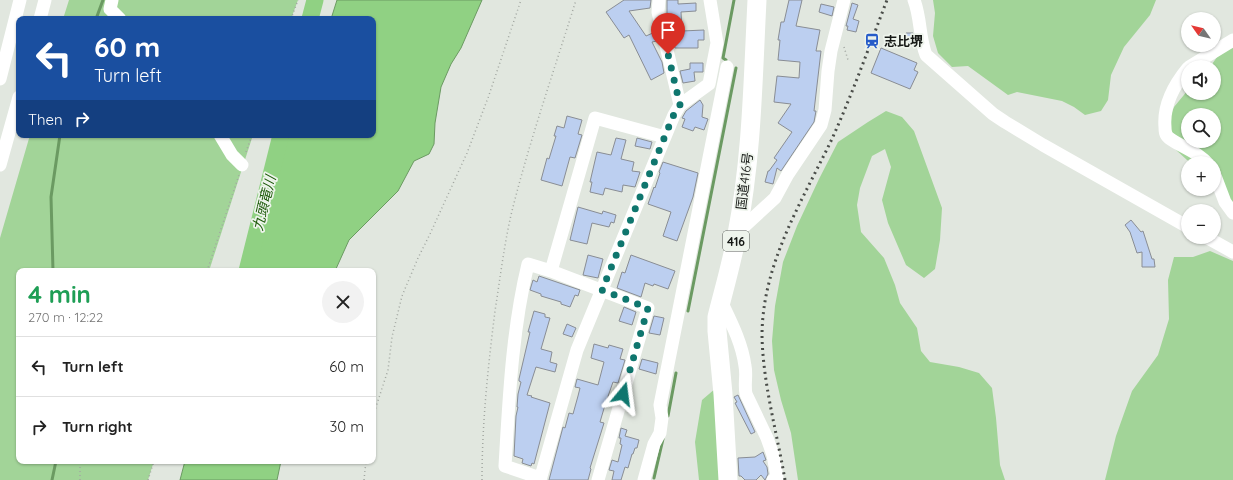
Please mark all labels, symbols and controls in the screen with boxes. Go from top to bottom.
north arrow [1181,12,1221,52]
map controls [1181,12,1221,244]
pin [651,13,685,54]
icon: arrive [657,19,679,41]
text: 60 m [94,29,160,64]
icon: left [28,32,80,84]
station icon: 志比堺 [863,32,881,50]
place label: 志比堺 [884,33,923,49]
button: sound [1181,60,1221,100]
text: Turn left [94,64,162,87]
icon: right [71,108,93,130]
button: search [1181,108,1221,148]
text: Then [28,110,63,129]
street label: 国道416号 [733,151,755,211]
button: + [1181,156,1221,196]
water label: 九頭竜川 [248,172,280,232]
button: − [1181,204,1221,244]
road number: 416 [723,231,749,251]
text: 4 min [28,279,91,309]
button: close [322,281,364,323]
text: 270 m · 12:22 [28,309,103,325]
icon: left [28,356,50,378]
text: Turn left [62,357,124,376]
text: 60 m [329,357,364,376]
position arrow [602,373,644,415]
icon: right [28,416,50,438]
text: Turn right [62,417,133,436]
text: 30 m [329,417,364,436]

